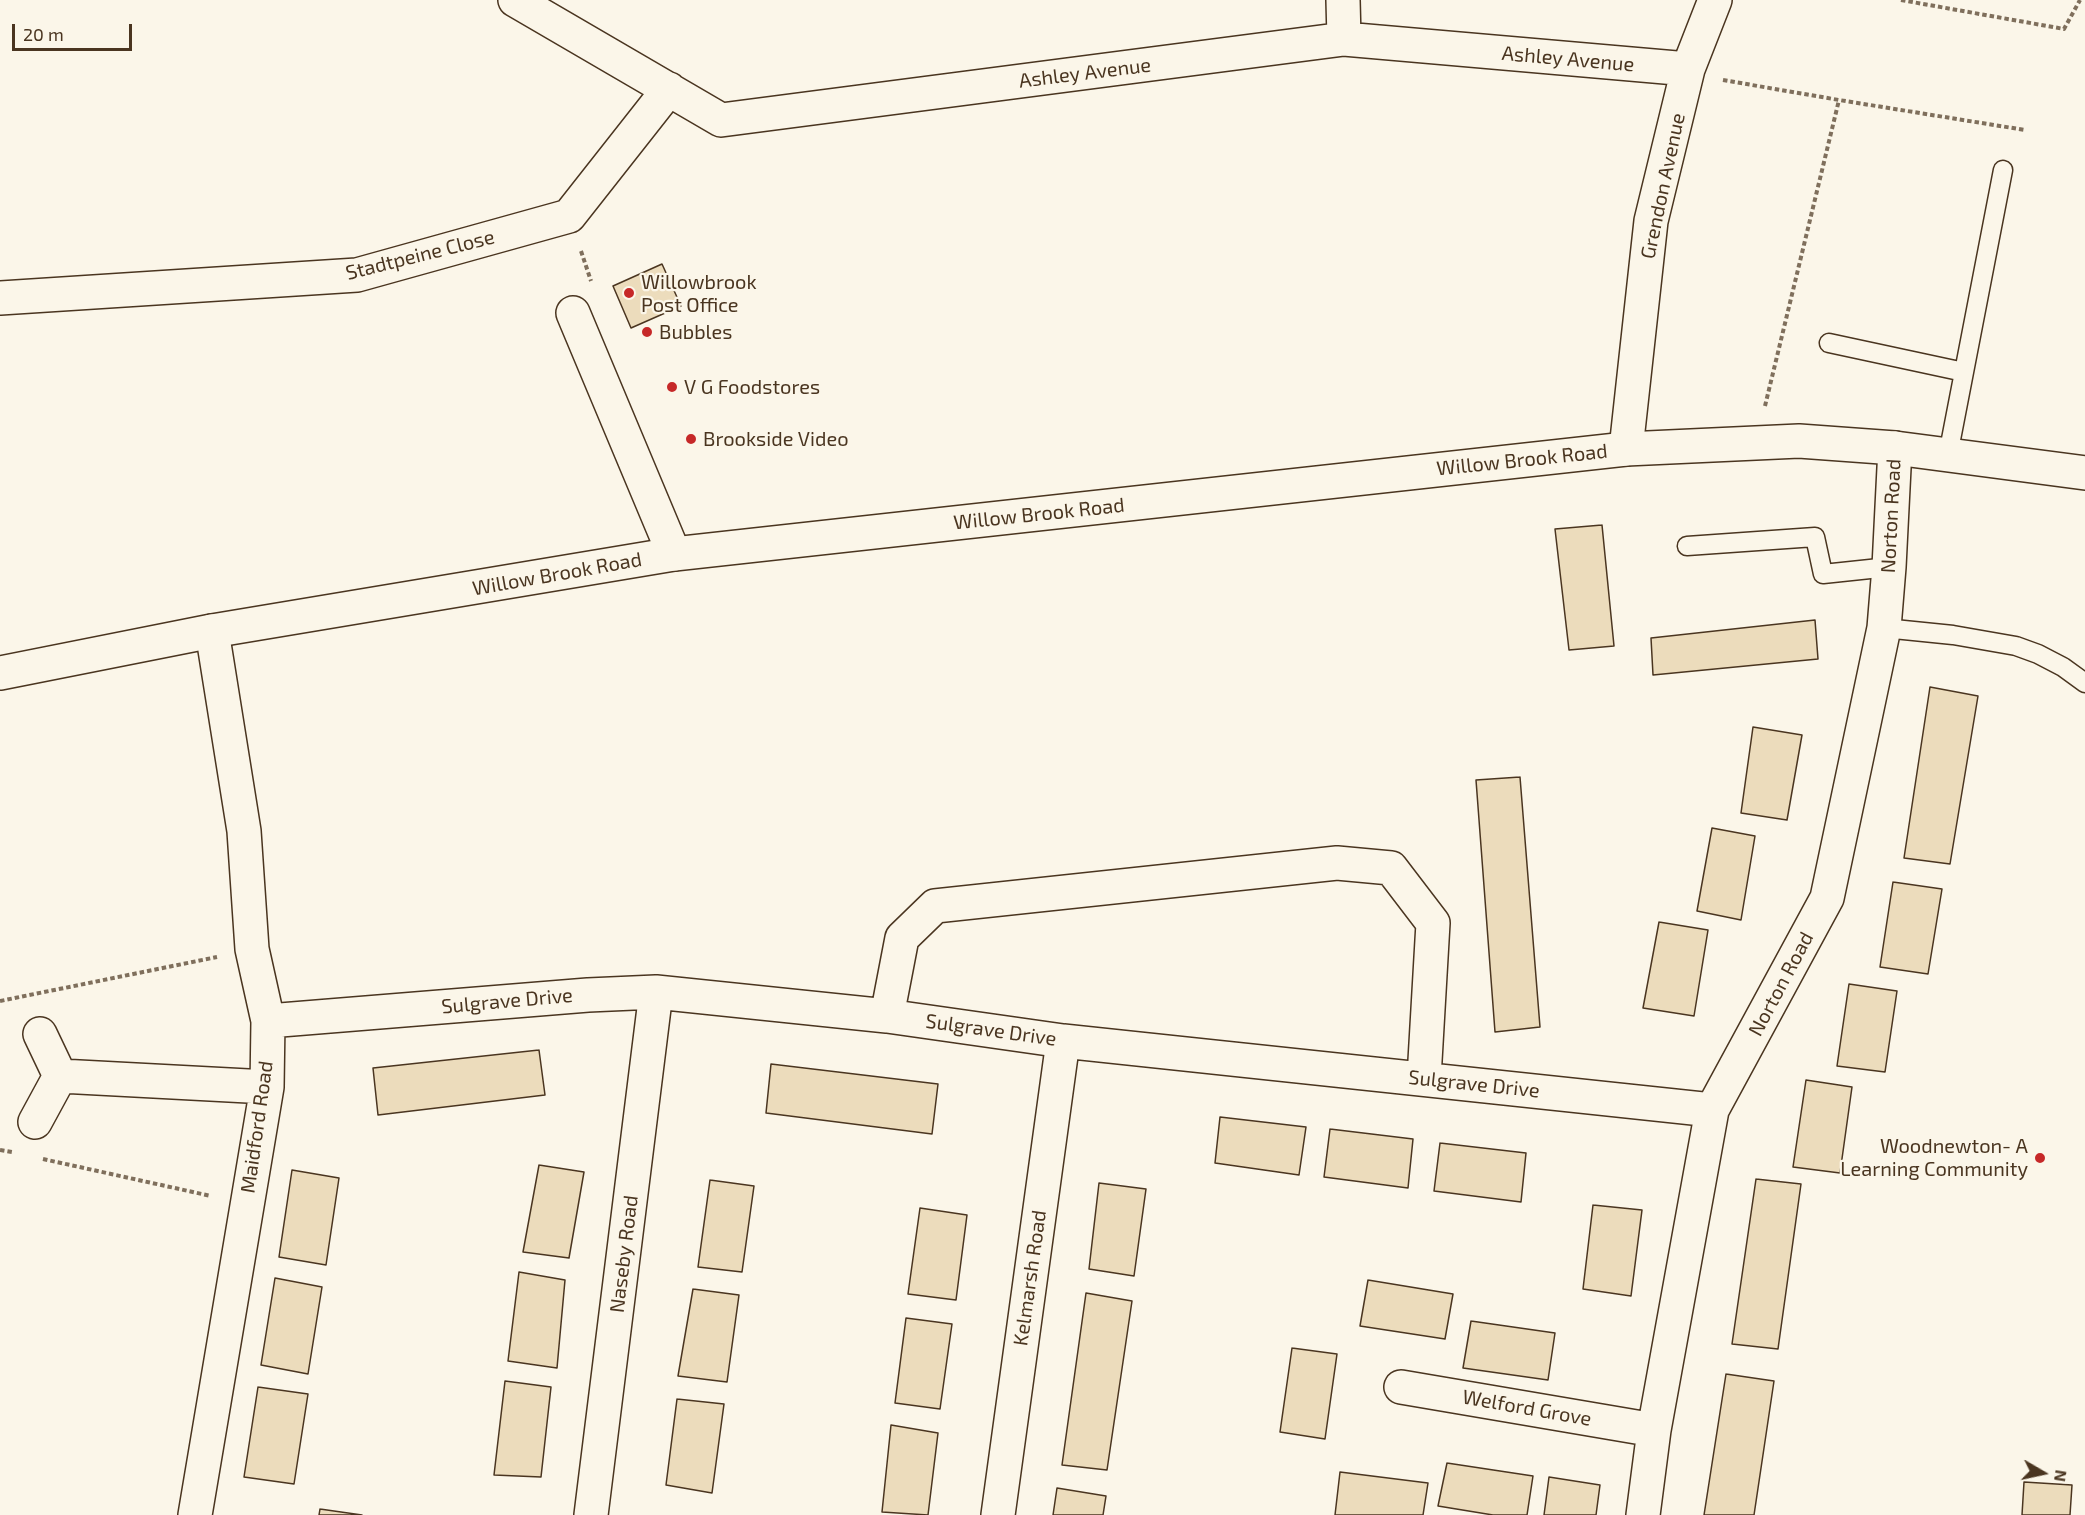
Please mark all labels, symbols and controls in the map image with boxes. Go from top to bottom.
scale bar [15,12,135,50]
text: 20 m [23,23,64,45]
street label: Ashley Avenue [1501,41,1635,77]
street label: Ashley Avenue [1018,53,1152,93]
street label: Grendon Avenue [1636,111,1690,261]
street label: Stadtpeine Close [343,225,497,285]
place label: Willowbrook Post Office [641,270,757,317]
marker: Willowbrook Post Office [622,286,636,300]
place label: Bubbles [659,320,732,344]
marker: Bubbles [640,325,654,339]
place label: V G Foodstores [684,375,820,399]
marker: V G Foodstores [665,380,679,394]
place label: Brookside Video [703,427,849,451]
marker: Brookside Video [684,432,698,446]
street label: Willow Brook Road [1435,439,1609,481]
street label: Norton Road [1876,458,1906,574]
street label: Willow Brook Road [952,493,1126,535]
street label: Willow Brook Road [470,547,644,601]
street label: Norton Road [1744,928,1818,1040]
street label: Sulgrave Drive [440,983,574,1019]
street label: Sulgrave Drive [924,1009,1058,1051]
street label: Maidford Road [236,1059,278,1195]
street label: Sulgrave Drive [1407,1065,1541,1103]
place label: Woodnewton- A Learning Community [1840,1134,2028,1181]
marker: Woodnewton- A Learning Community [2033,1151,2047,1165]
street label: Naseby Road [605,1194,643,1314]
street label: Kelmarsh Road [1009,1208,1051,1348]
street label: Welford Grove [1461,1385,1593,1431]
north arrow [2013,1443,2073,1503]
text: N [2051,1469,2072,1483]

